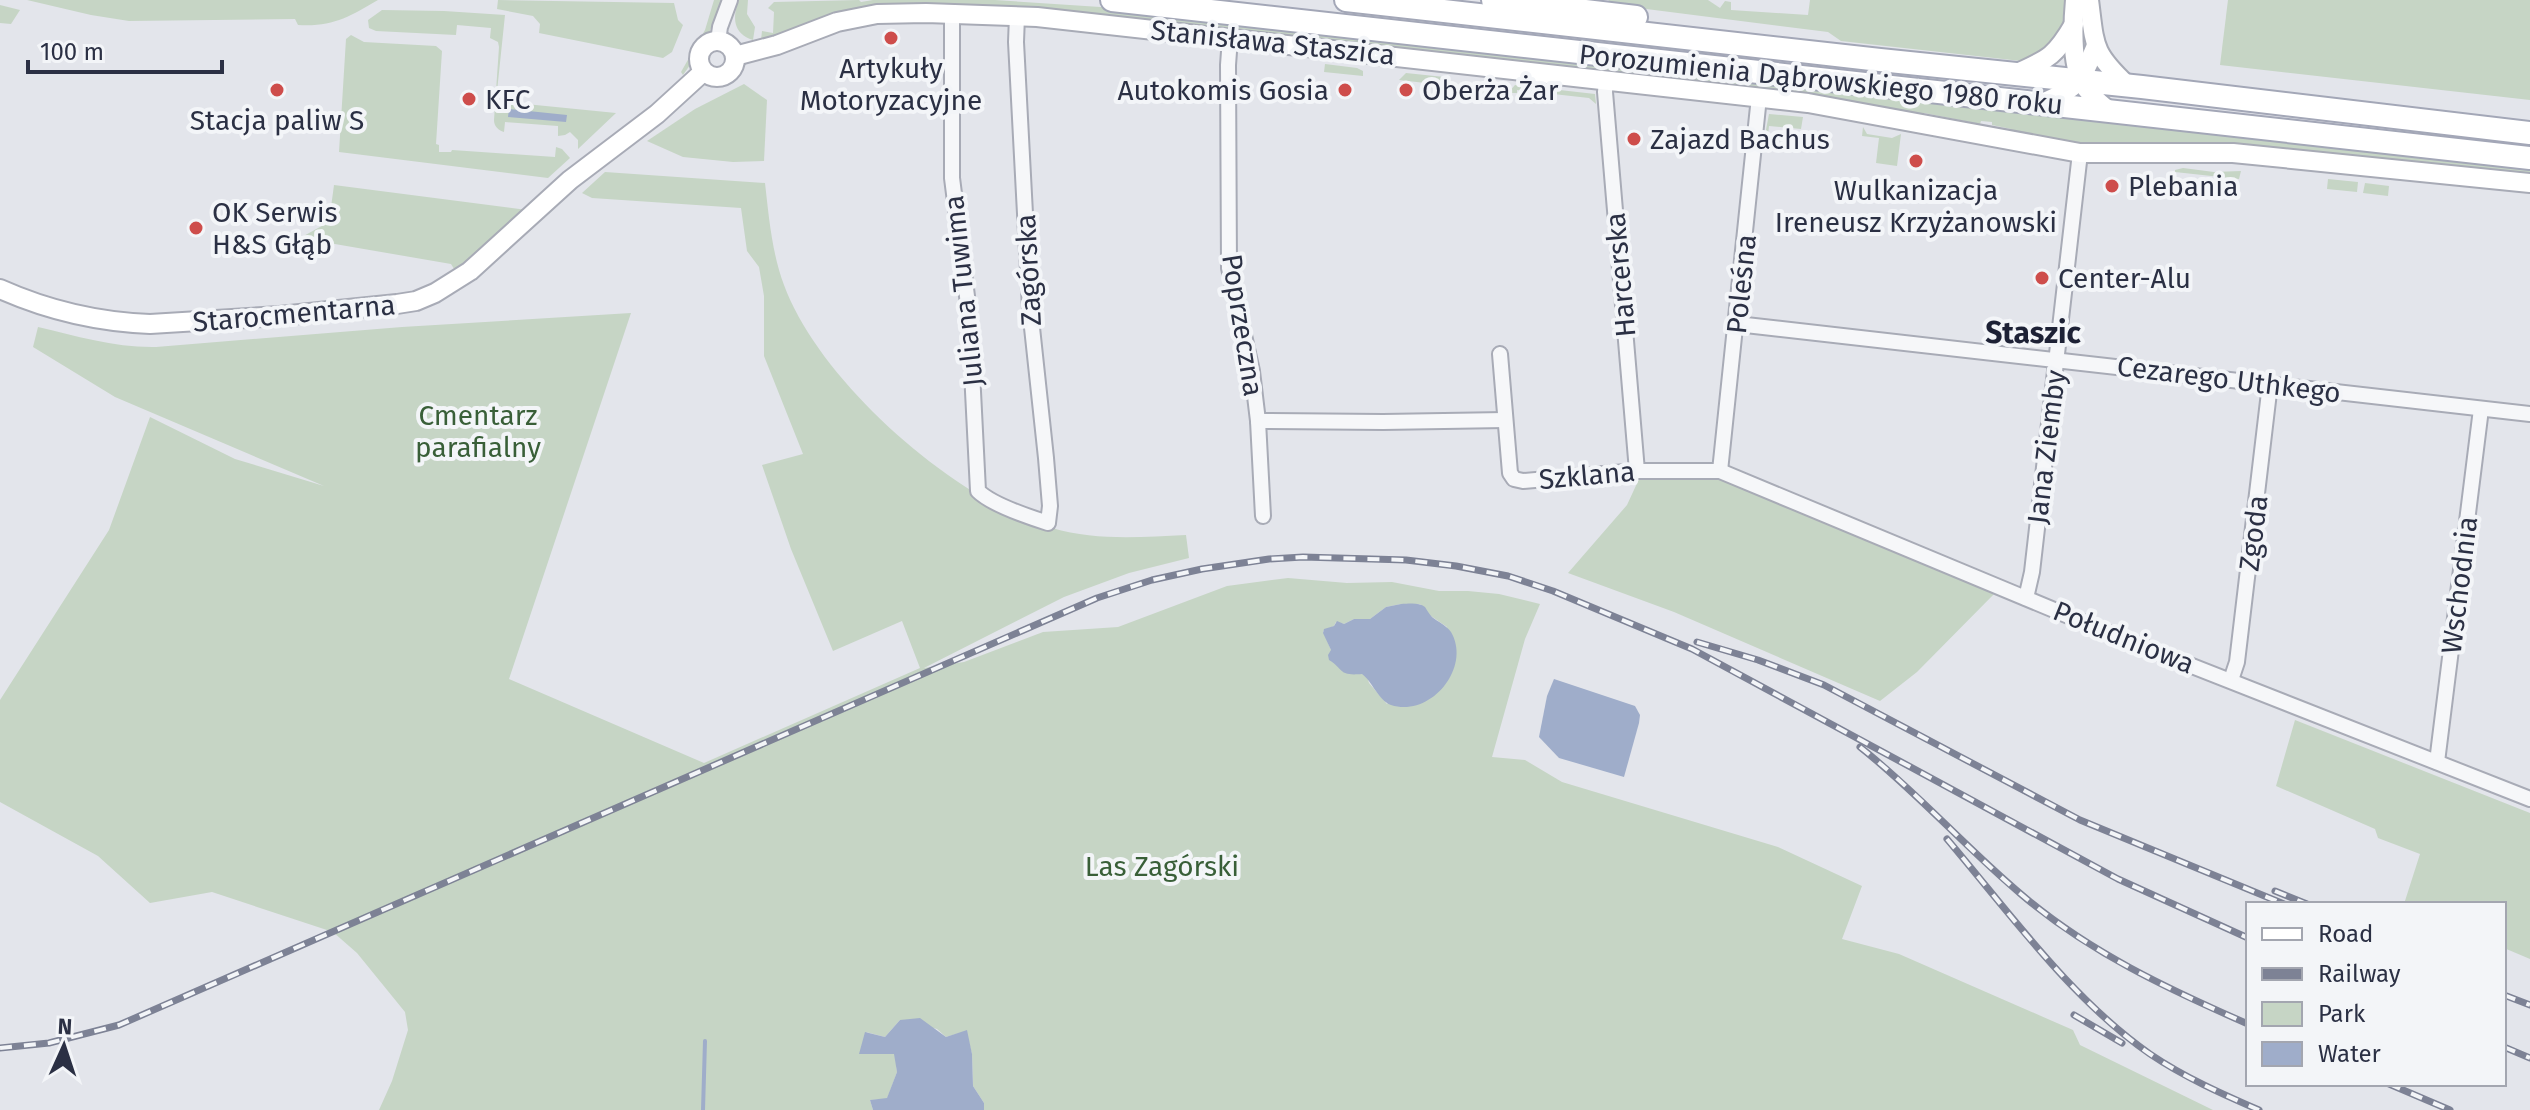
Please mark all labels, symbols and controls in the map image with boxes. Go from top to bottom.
street label: Stanisława Staszica [1149,13,1397,72]
scale bar [28,24,222,74]
marker: Artykuły Motoryzacyjne [882,29,900,47]
text: 100 m [40,38,104,66]
street label: Porozumienia Dąbrowskiego 1980 roku [1577,38,2065,121]
place label: Artykuły Motoryzacyjne [800,52,982,117]
place label: Autokomis Gosia [1118,74,1329,107]
place label: Oberża Żar [1422,74,1559,107]
marker: Stacja paliw S [268,81,286,99]
marker: Autokomis Gosia [1336,81,1354,99]
marker: Oberża Żar [1397,81,1415,99]
place label: KFC [485,83,531,116]
marker: KFC [460,90,478,108]
place label: Stacja paliw S [190,104,364,137]
place label: Zajazd Bachus [1650,123,1830,156]
marker: Zajazd Bachus [1625,130,1643,148]
marker: Wulkanizacja Ireneusz Krzyżanowski [1907,152,1925,170]
place label: Plebania [2128,170,2238,203]
place label: Wulkanizacja Ireneusz Krzyżanowski [1775,174,2057,239]
marker: Plebania [2103,177,2121,195]
street label: Juliana Tuwima [937,194,990,388]
place label: OK Serwis H&S Głąb [212,196,338,261]
street label: Harcerska [1599,211,1642,339]
street label: Zagórska [1009,213,1048,327]
marker: OK Serwis H&S Głąb [187,219,205,237]
street label: Poleśna [1720,233,1763,335]
street label: Poprzeczna [1215,252,1270,399]
place label: Center-Alu [2058,262,2191,295]
marker: Center-Alu [2033,269,2051,287]
street label: Starocmentarna [191,288,397,339]
district label: Staszic [1985,315,2081,351]
street label: Cezarego Uthkego [2115,349,2343,410]
street label: Jana Ziemby [2021,368,2072,526]
park label: Cmentarz parafialny [415,399,541,464]
street label: Szklana [1538,455,1637,496]
street label: Zgoda [2232,493,2275,573]
street label: Wschodnia [2435,514,2484,656]
street label: Południowa [2048,594,2199,681]
park label: Las Zagórski [1085,850,1239,883]
legend [2246,902,2506,1086]
text: Road [2318,920,2373,948]
text: Railway [2318,960,2401,988]
text: Park [2318,1000,2366,1028]
north arrow [24,1006,104,1086]
text: N [57,1013,73,1040]
text: Water [2318,1040,2382,1068]

